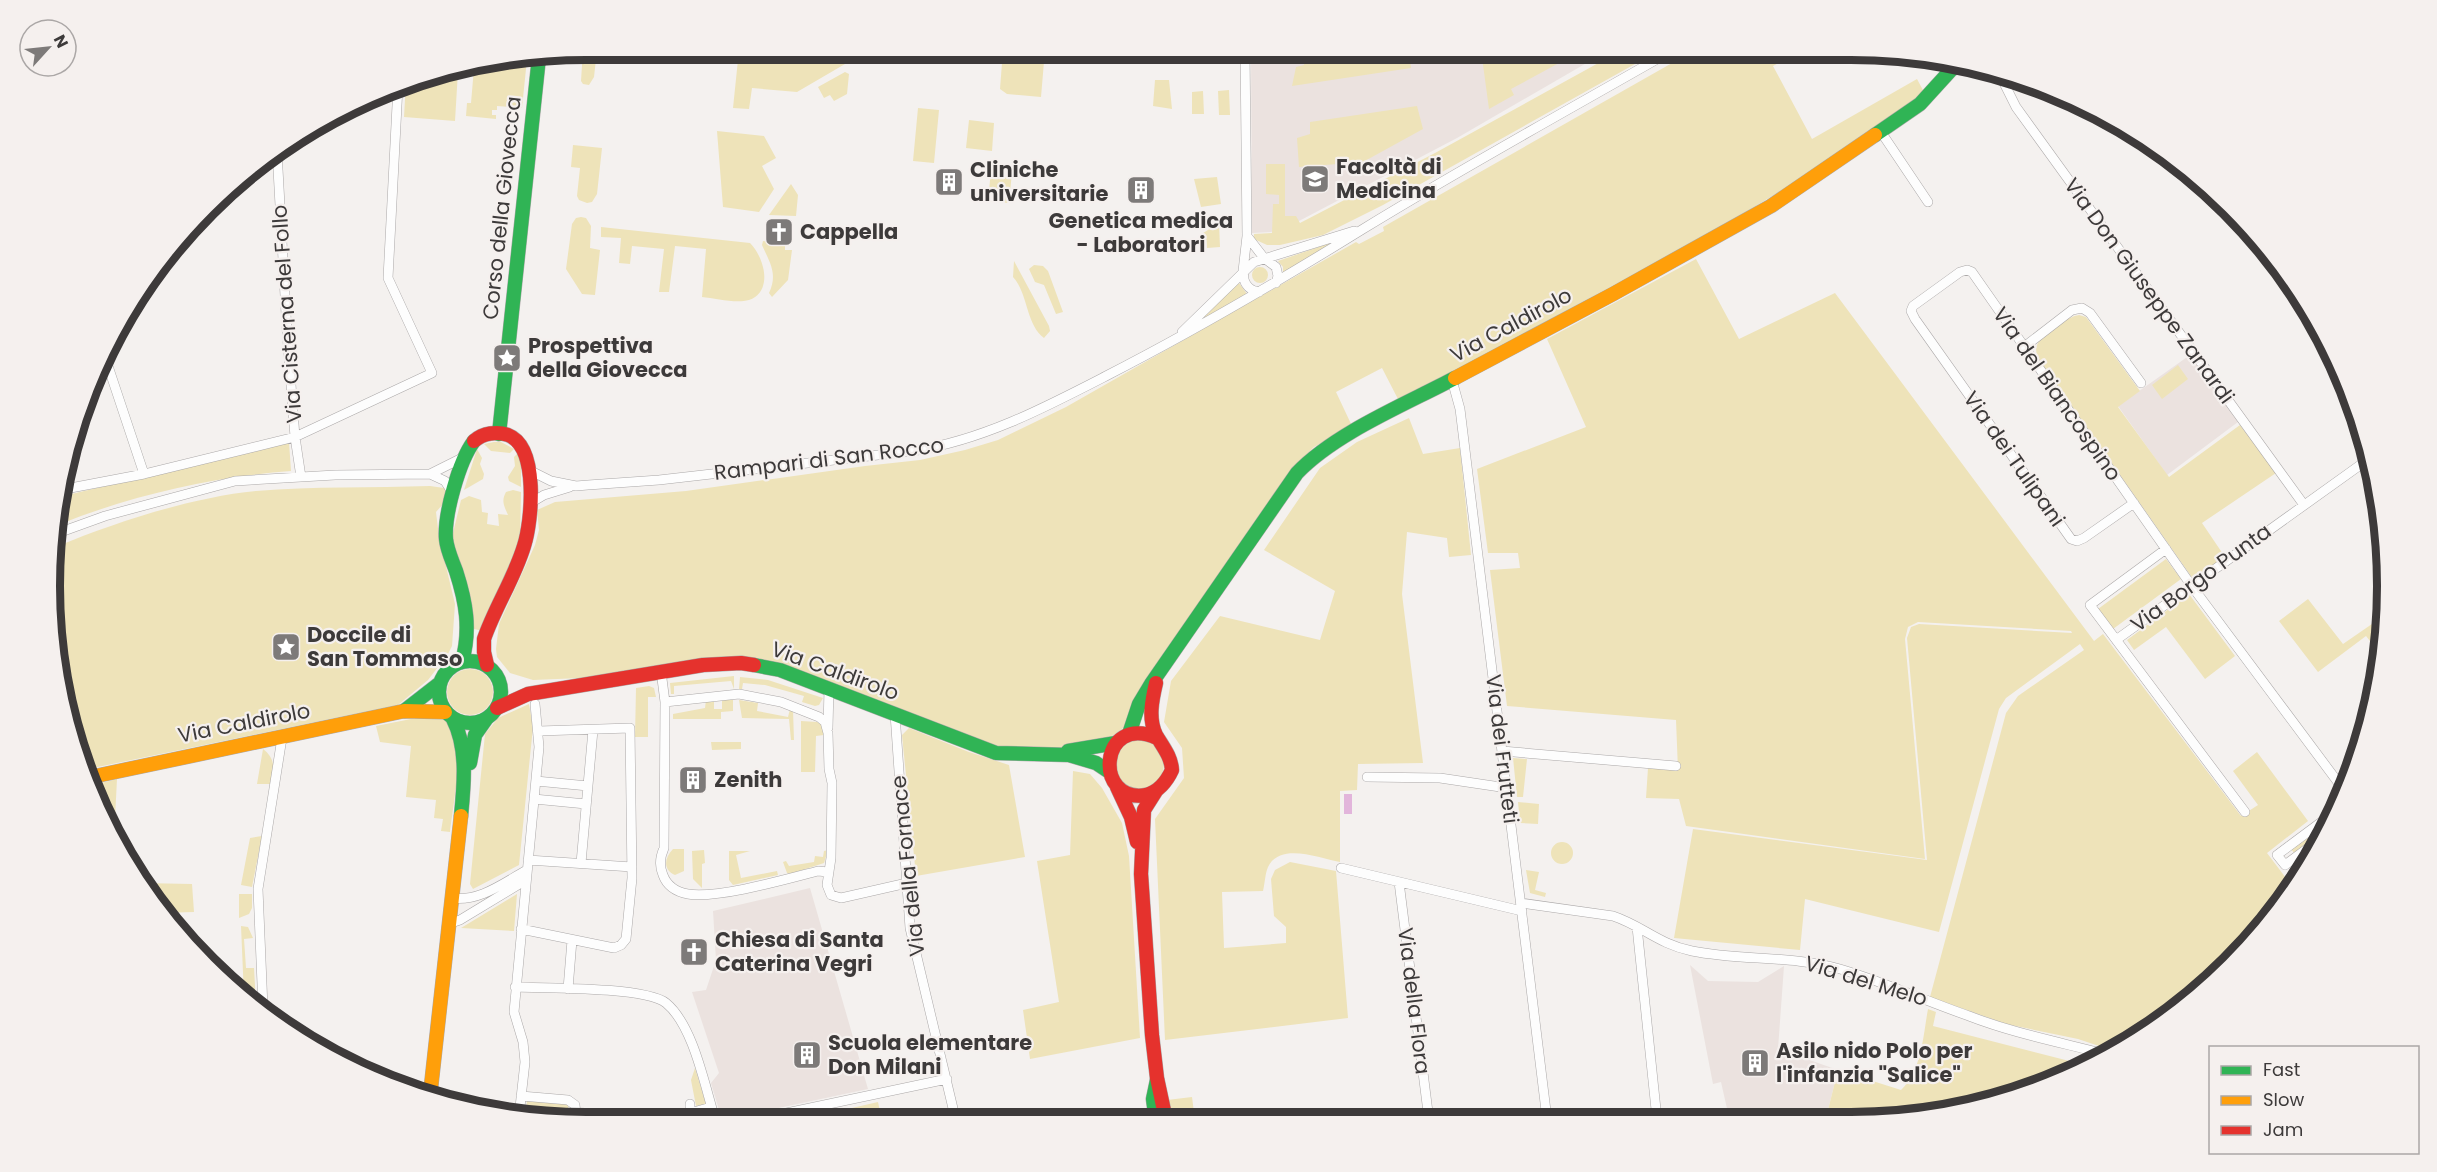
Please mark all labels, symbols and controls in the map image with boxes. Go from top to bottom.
north arrow [18,18,78,78]
text: N [48,31,74,52]
street label: Corso della Giovecca [475,95,528,321]
place label: Facoltà di Medicina [1336,152,1442,205]
place label: Cliniche universitarie [970,155,1108,208]
school or university icon: Facoltà di Medicina [1299,163,1331,195]
building icon: Cliniche universitarie [933,166,965,198]
street label: Via Don Giuseppe Zanardi [2057,172,2241,410]
building icon: Genetica medica - Laboratori [1125,174,1157,206]
street label: Via Cisterna del Follo [264,204,309,424]
place label: Genetica medica - Laboratori [1049,206,1233,259]
church icon: Cappella [763,216,795,248]
place label: Cappella [800,217,898,246]
street label: Via Caldirolo [1445,280,1577,369]
street label: Via del Biancospino [1986,301,2128,486]
place label: Prospettiva della Giovecca [528,331,688,384]
place icon: Prospettiva della Giovecca [491,342,523,374]
street label: Via dei Tulipani [1957,385,2072,532]
street label: Rampari di San Rocco [712,430,945,487]
street label: Via Borgo Punta [2124,517,2277,639]
place label: Doccile di San Tommaso [307,620,462,673]
place icon: Doccile di San Tommaso [270,631,302,663]
street label: Via Caldirolo [767,634,903,707]
street label: Via dei Frutteti [1479,673,1526,825]
street label: Via Caldirolo [175,695,312,750]
building icon: Zenith [677,764,709,796]
place label: Zenith [714,765,782,794]
street label: Via della Fornace [884,774,931,958]
place label: Chiesa di Santa Caterina Vegri [715,925,884,978]
street label: Via della Flora [1391,926,1438,1076]
church icon: Chiesa di Santa Caterina Vegri [678,936,710,968]
street label: Via del Melo [1801,948,1931,1013]
place label: Scuola elementare Don Milani [828,1028,1032,1081]
place label: Asilo nido Polo per l'infanzia "Salice" [1776,1036,1973,1089]
building icon: Scuola elementare Don Milani [791,1039,823,1071]
legend [2209,1046,2419,1154]
building icon: Asilo nido Polo per l'infanzia "Salice" [1739,1047,1771,1079]
text: Fast [2263,1057,2300,1082]
text: Slow [2263,1087,2305,1112]
text: Jam [2263,1117,2303,1142]

